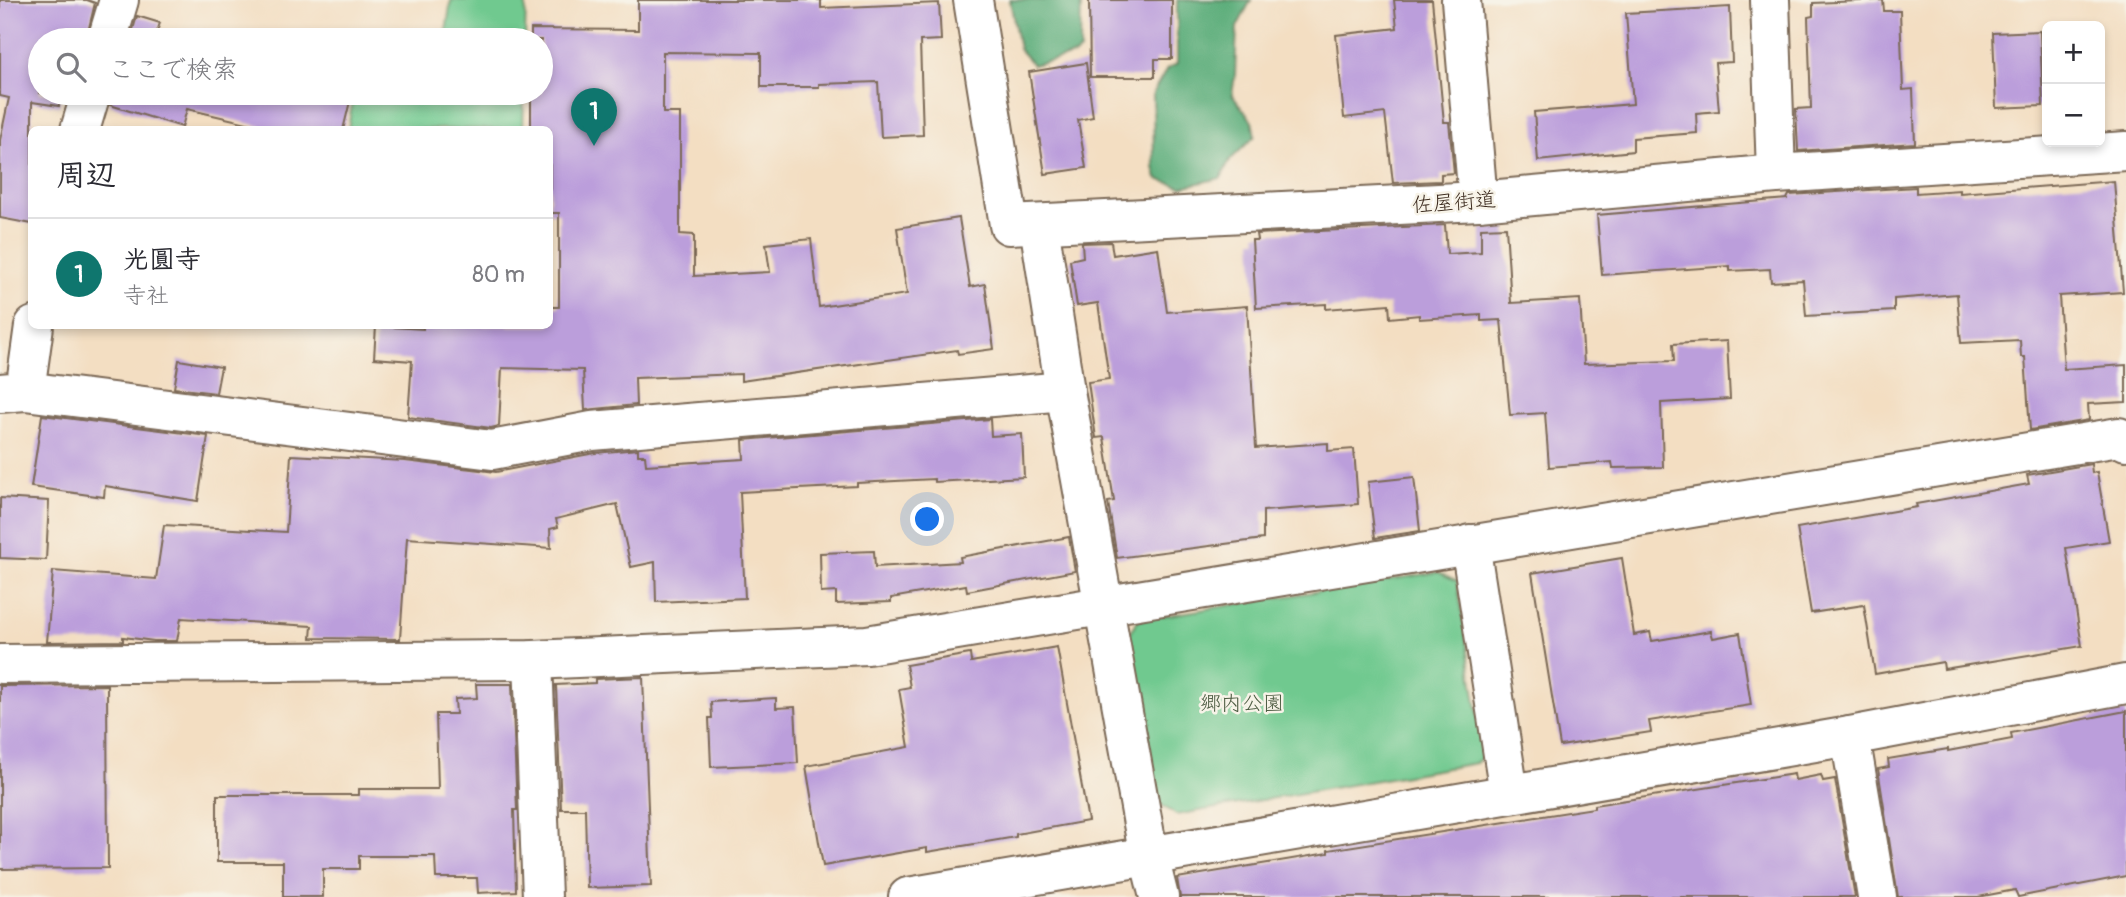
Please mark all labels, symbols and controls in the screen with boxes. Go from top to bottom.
map controls [2042,21,2105,147]
button: + [2042,21,2105,84]
search box [28,28,553,105]
icon: search [52,48,90,86]
text: ここで検索 [108,54,238,86]
button: − [2042,84,2105,147]
pin: 1 [571,88,617,146]
text: 周辺 [56,157,116,194]
street label: 佐屋街道 [1411,186,1497,219]
text: 光圓寺 [123,244,201,276]
text: 1 [75,260,84,289]
text: 80 m [472,260,525,289]
text: 寺社 [123,281,169,310]
your location [910,502,944,536]
park label: 郷内公園 [1200,690,1284,717]

